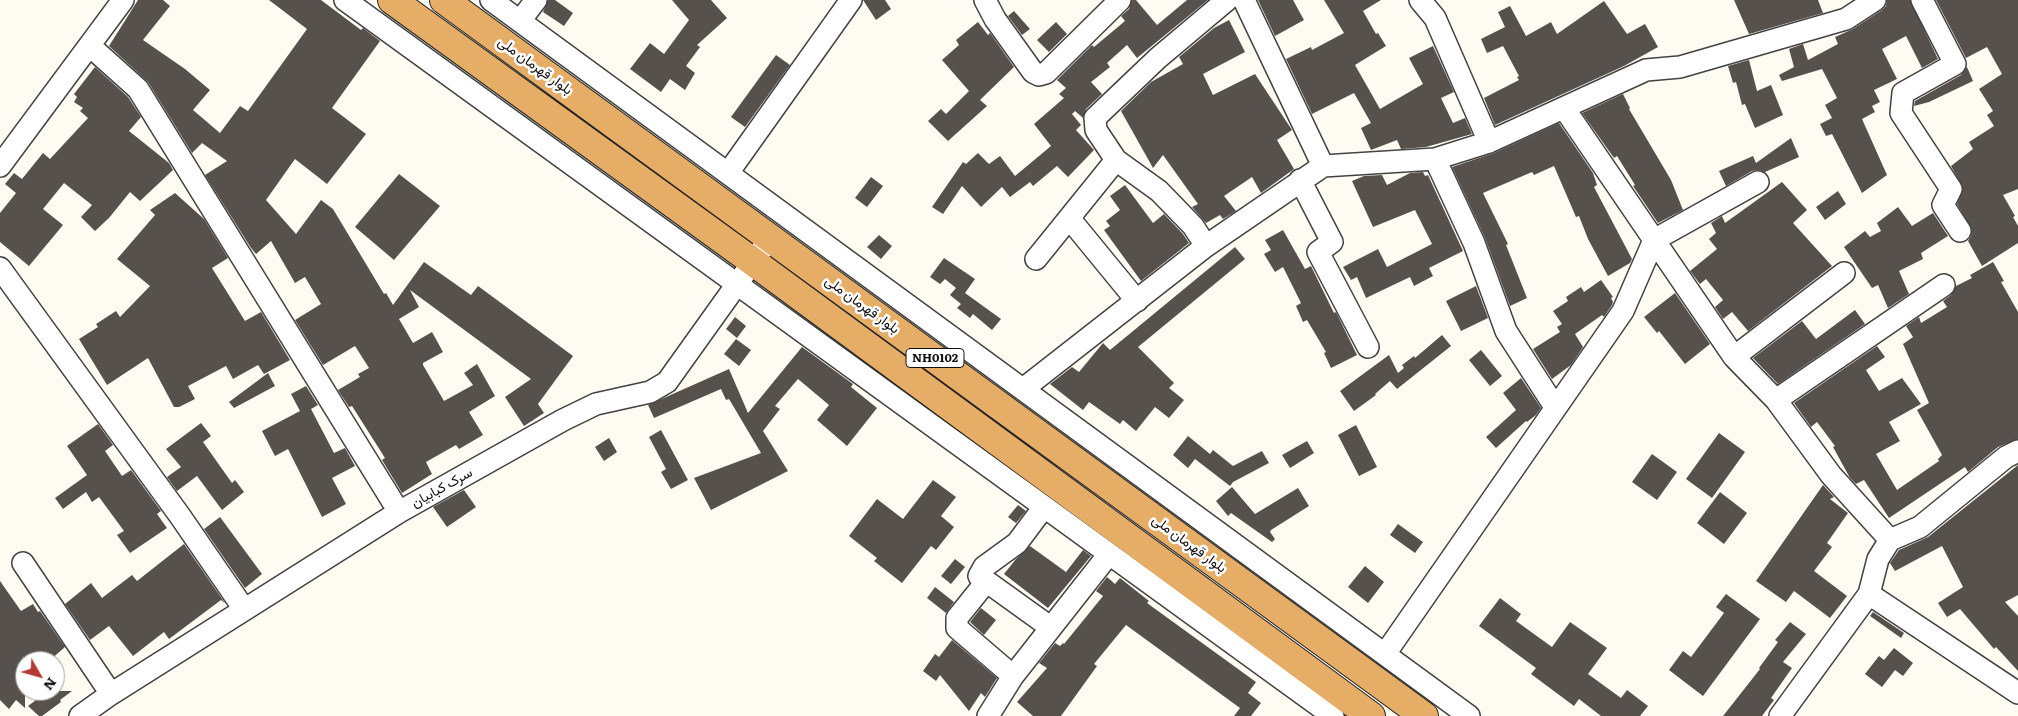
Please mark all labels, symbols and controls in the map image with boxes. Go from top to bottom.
street label: بلوار قهرمان ملی [495,33,575,99]
street label: بلوار قهرمان ملی [822,272,902,338]
road number: NH0102 [906,348,964,368]
street label: سرک کبابیان [409,464,475,512]
street label: بلوار قهرمان ملی [1149,511,1229,577]
north arrow [15,651,65,701]
text: N [40,674,63,695]

